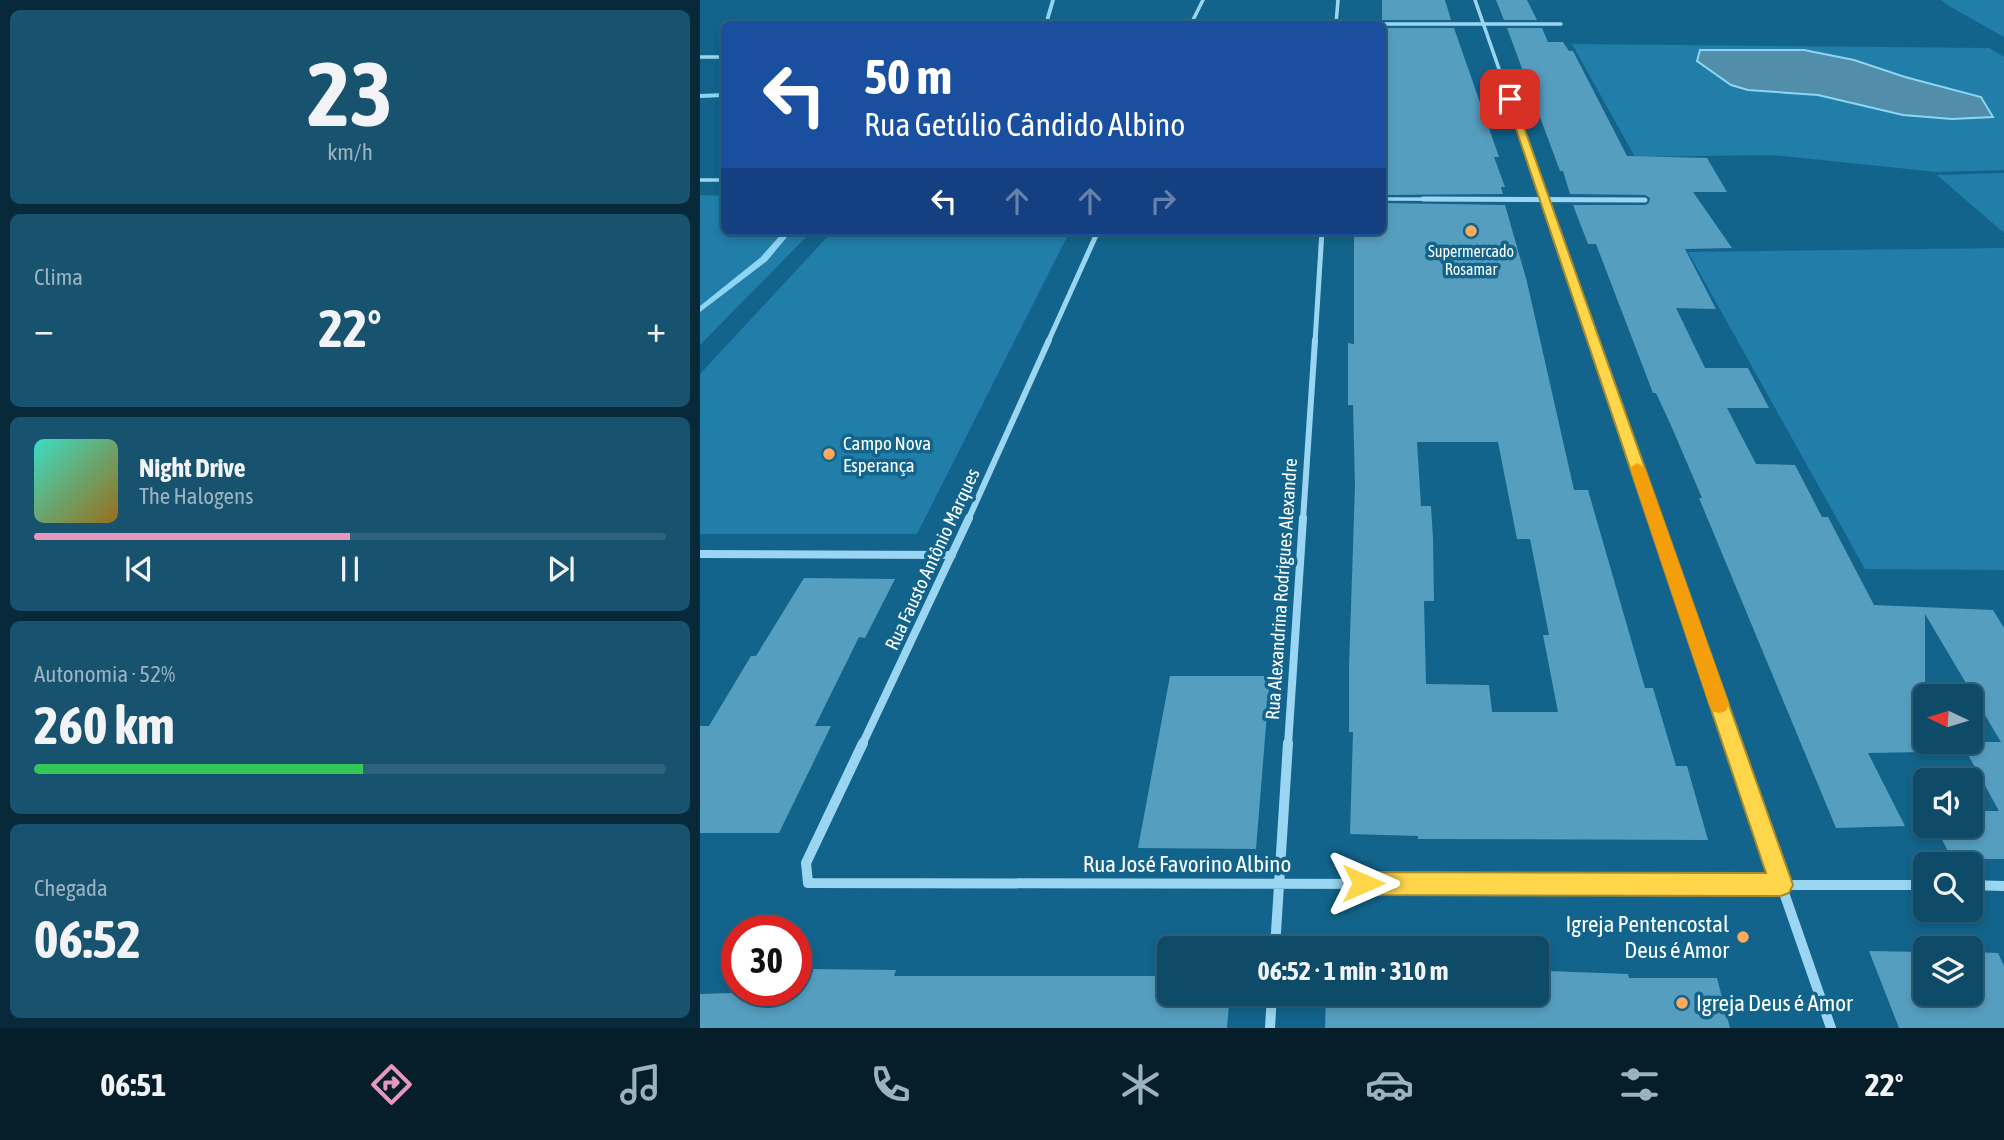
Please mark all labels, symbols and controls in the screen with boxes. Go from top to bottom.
text: 23 [307,41,393,145]
text: 50 m [864,48,952,104]
icon: left [749,49,840,140]
pin [1480,69,1540,129]
icon: arrive [1491,80,1529,118]
text: Rua Getúlio Cândido Albino [864,106,1185,143]
text: km/h [327,139,373,165]
icon: left [925,182,963,220]
icon: ahead [998,182,1036,220]
icon: ahead [1071,182,1109,220]
icon: right [1144,182,1182,220]
marker: Supermercado Rosamar [1463,223,1479,239]
place label: Supermercado Rosamar [1428,242,1514,278]
text: Clima [34,264,83,290]
text: 22° [318,298,382,358]
text: − [34,307,54,350]
text: + [646,307,666,350]
place label: Campo Nova Esperança [843,432,931,476]
marker: Campo Nova Esperança [821,446,837,462]
text: Night Drive [139,453,246,483]
street label: Rua Alexandrina Rodrigues Alexandre [1261,457,1301,721]
street label: Rua Fausto Antônio Marques [880,465,984,653]
text: The Halogens [139,483,253,509]
icon: previous [120,550,158,588]
icon: pause [331,550,369,588]
icon: next [542,550,580,588]
text: Autonomia · 52% [34,661,175,687]
north arrow [1913,684,1983,754]
map controls [1913,684,1983,1006]
text: 260 km [34,695,175,755]
button: sound [1913,768,1983,838]
position arrow [1326,846,1400,920]
street label: Rua José Favorino Albino [1083,851,1291,877]
button: search [1913,852,1983,922]
text: Chegada [34,875,108,901]
text: 06:52 [34,909,141,969]
place label: Igreja Pentencostal Deus é Amor [1565,911,1730,963]
speed limit sign: 30 [721,915,812,1006]
marker: Igreja Pentencostal Deus é Amor [1735,929,1751,945]
button: layers [1913,936,1983,1006]
text: 06:52 · 1 min · 310 m [1258,956,1448,986]
place label: Igreja Deus é Amor [1696,990,1854,1016]
marker: Igreja Deus é Amor [1674,995,1690,1011]
icon: directions [367,1060,416,1109]
icon: music [616,1060,665,1109]
icon: phone [866,1060,915,1109]
icon: climate [1116,1060,1165,1109]
icon: car [1365,1060,1414,1109]
icon: filters [1615,1060,1664,1109]
text: 06:51 [100,1066,166,1103]
text: 22° [1865,1066,1904,1103]

